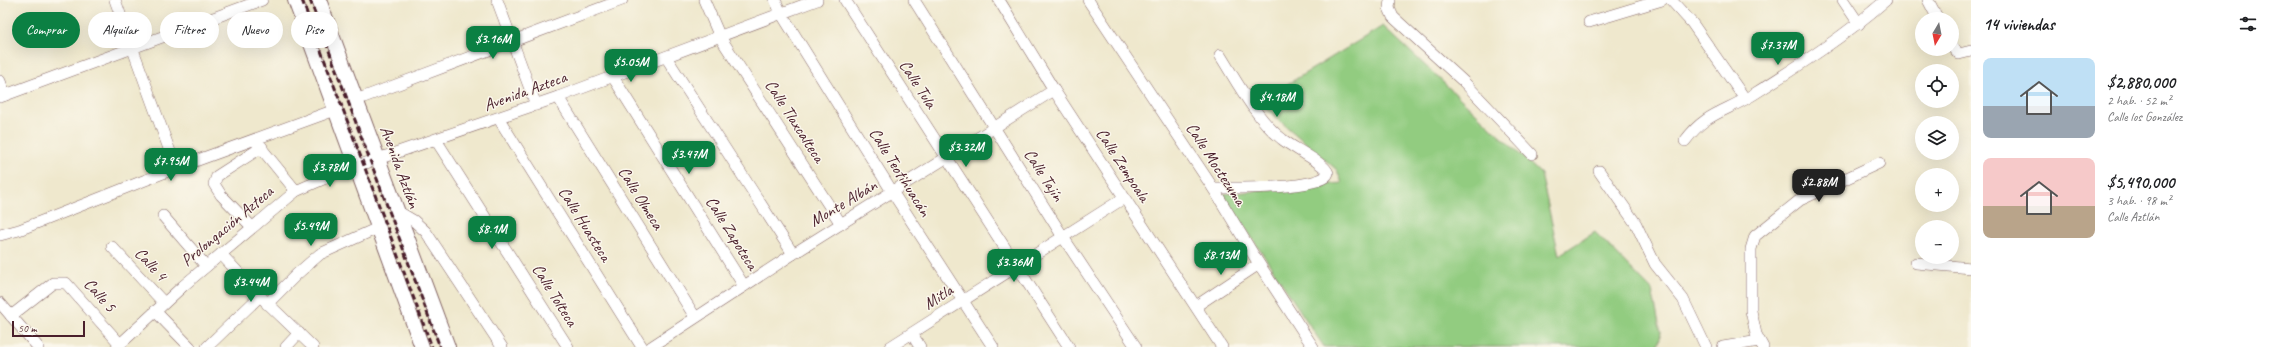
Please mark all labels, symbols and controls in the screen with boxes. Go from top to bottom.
chip: Comprar [12,12,80,48]
chip: Alquilar [88,12,152,48]
chip: Filtros [160,12,219,48]
chip: Nuevo [227,12,283,48]
chip: Piso [291,12,338,48]
north arrow [1915,12,1959,56]
map controls [1915,12,1959,264]
icon: filters [2237,13,2259,35]
text: 14 viviendas [1983,14,2054,35]
pin: $3.16M [460,26,526,60]
text: $3.16M [475,31,511,47]
pin: $7.37M [1745,32,1811,66]
text: $7.37M [1760,37,1796,53]
pin: $5.05M [598,49,664,83]
text: $5.05M [613,54,649,70]
street label: Calle Tula [895,56,942,114]
button: locate [1915,64,1959,108]
street label: Avenida Azteca [481,66,570,116]
text: $2,880,000 [2107,72,2175,93]
icon: home [2015,74,2063,122]
street label: Calle Tlaxcalteca [760,76,831,168]
pin: $4.18M [1244,84,1310,118]
text: $4.18M [1259,89,1295,105]
text: 2 hab. · 52 m² [2107,93,2171,109]
text: Calle los González [2107,109,2182,125]
button: layers [1915,116,1959,160]
street label: Calle Moctezuma [1181,119,1252,211]
street label: Avenida Aztlán [375,123,425,212]
street label: Calle Teotihuacán [864,124,936,221]
street label: Calle Zempoala [1091,124,1156,208]
pin: $3.32M [933,134,999,168]
text: $3.32M [948,139,984,155]
pin: $3.47M [656,141,722,175]
street label: Calle Tajín [1019,145,1069,206]
text: $3.47M [671,146,707,162]
pin: $7.95M [138,148,204,182]
text: $7.95M [153,153,189,169]
pin: $3.78M [297,154,363,188]
text: $3.78M [312,159,348,175]
street label: Calle Olmeca [613,163,669,235]
button: + [1915,168,1959,212]
pin: $2.88M [1786,169,1852,203]
text: $5,490,000 [2107,172,2174,193]
street label: Monte Albán [805,174,882,231]
text: $2.88M [1801,174,1837,190]
icon: home [2015,174,2063,222]
street label: Prolongación Azteca [176,180,278,271]
street label: Calle Huasteca [554,183,617,267]
street label: Calle Zapoteca [701,192,764,276]
text: 3 hab. · 98 m² [2107,193,2171,209]
text: Calle Aztlán [2107,209,2159,225]
pin: $5.49M [278,213,344,247]
pin: $8.1M [464,216,520,250]
text: $5.49M [293,218,329,234]
button: − [1915,220,1959,264]
text: $8.1M [477,221,507,237]
pin: $8.13M [1188,242,1254,276]
street label: Calle 4 [130,243,173,287]
text: $8.13M [1203,247,1239,263]
pin: $3.36M [981,249,1047,283]
text: $3.36M [996,254,1032,270]
street label: Calle Tolteca [528,260,583,331]
pin: $3.44M [218,269,284,303]
street label: Calle 5 [79,274,122,317]
text: $3.44M [233,274,269,290]
street label: Mitla [919,279,958,314]
scale bar [12,319,85,338]
text: 50 m [18,321,37,335]

